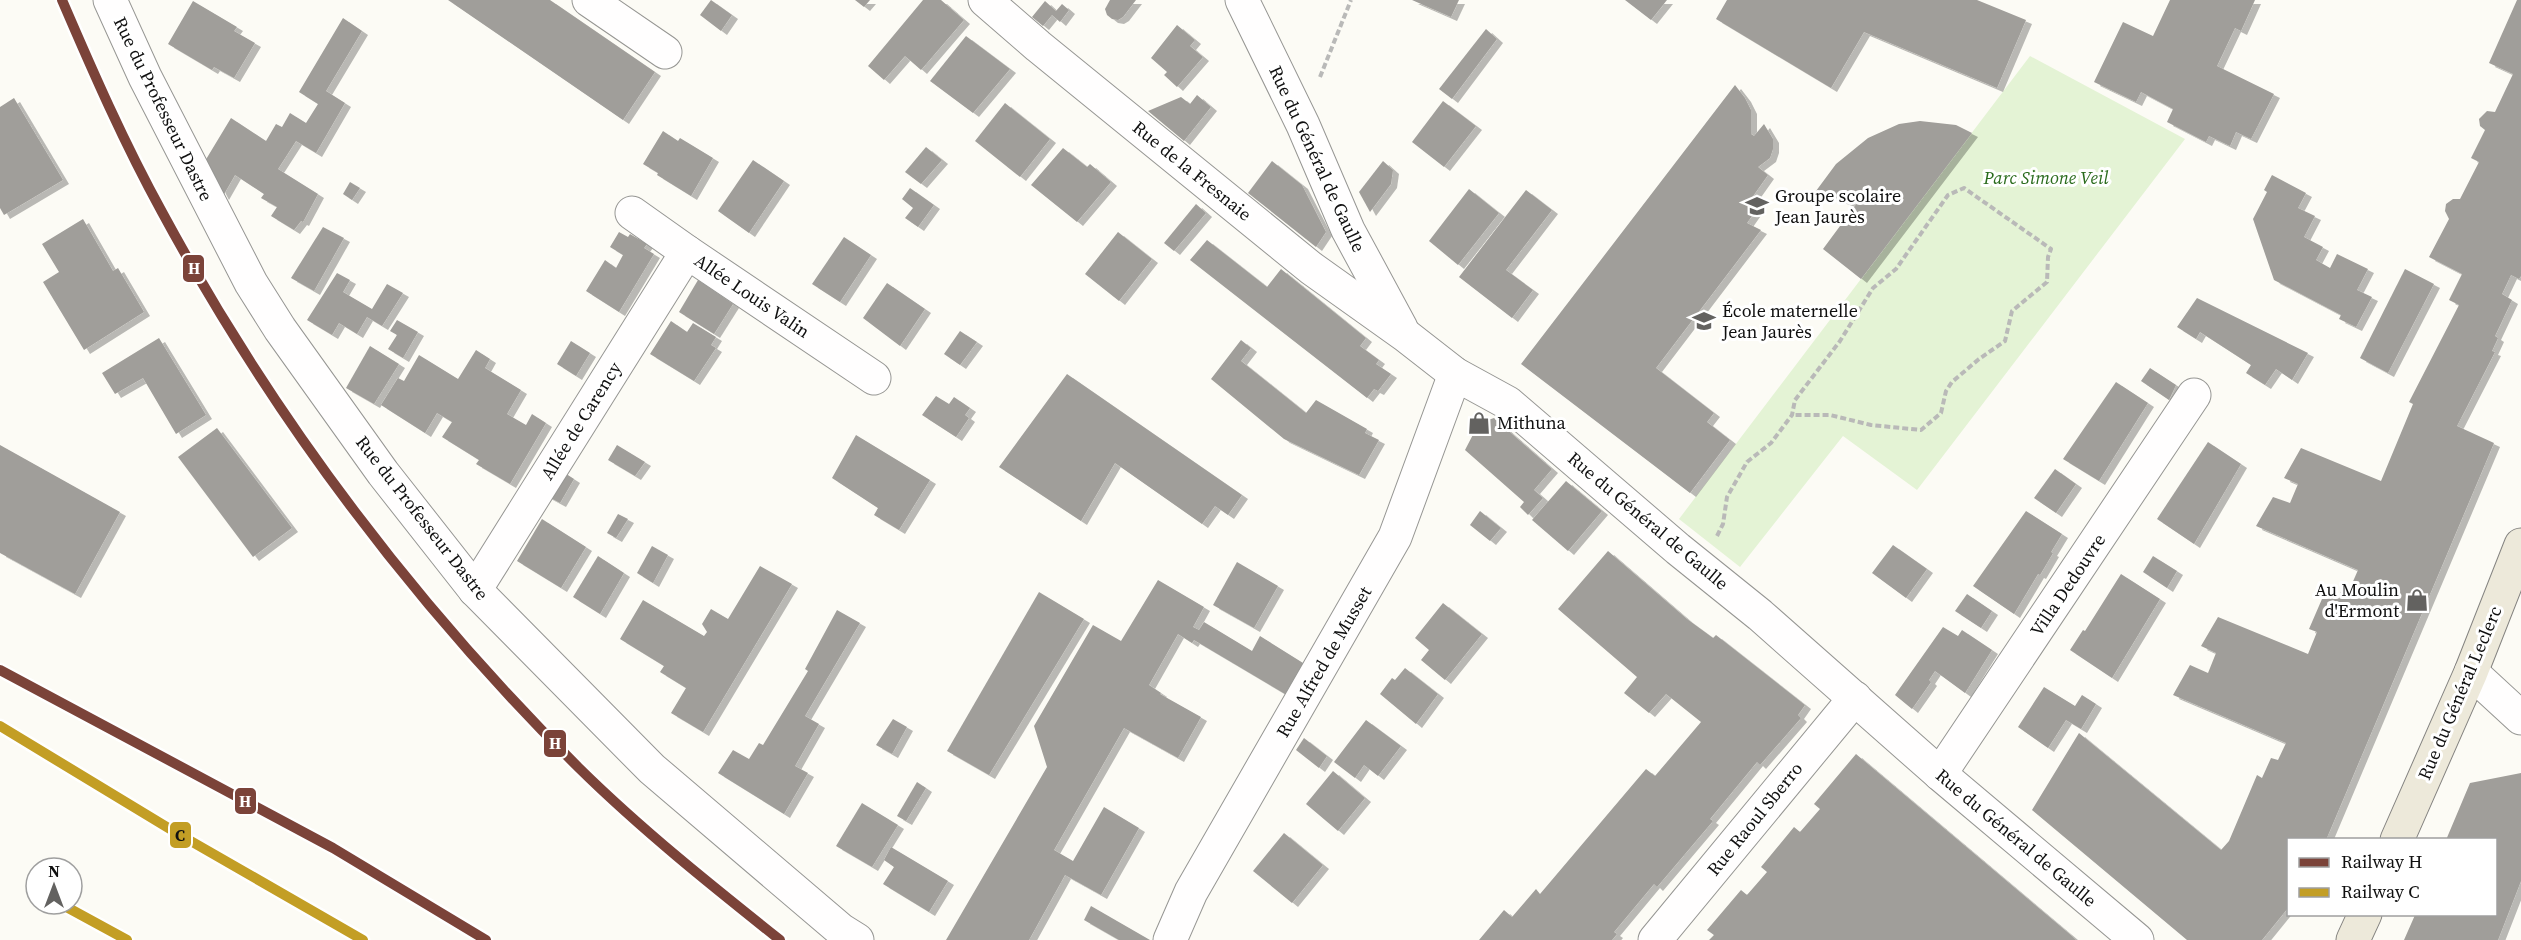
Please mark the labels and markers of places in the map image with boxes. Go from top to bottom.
place label: Groupe scolaire Jean Jaurès [1774,183,1901,229]
school or university icon: Groupe scolaire Jean Jaurès [1744,193,1770,219]
place label: École maternelle Jean Jaurès [1721,298,1858,344]
school or university icon: École maternelle Jean Jaurès [1691,308,1717,334]
shop icon: Mithuna [1466,410,1492,436]
place label: Mithuna [1497,410,1567,435]
place label: Au Moulin d'Ermont [2315,577,2399,623]
shop icon: Au Moulin d'Ermont [2404,587,2430,613]

